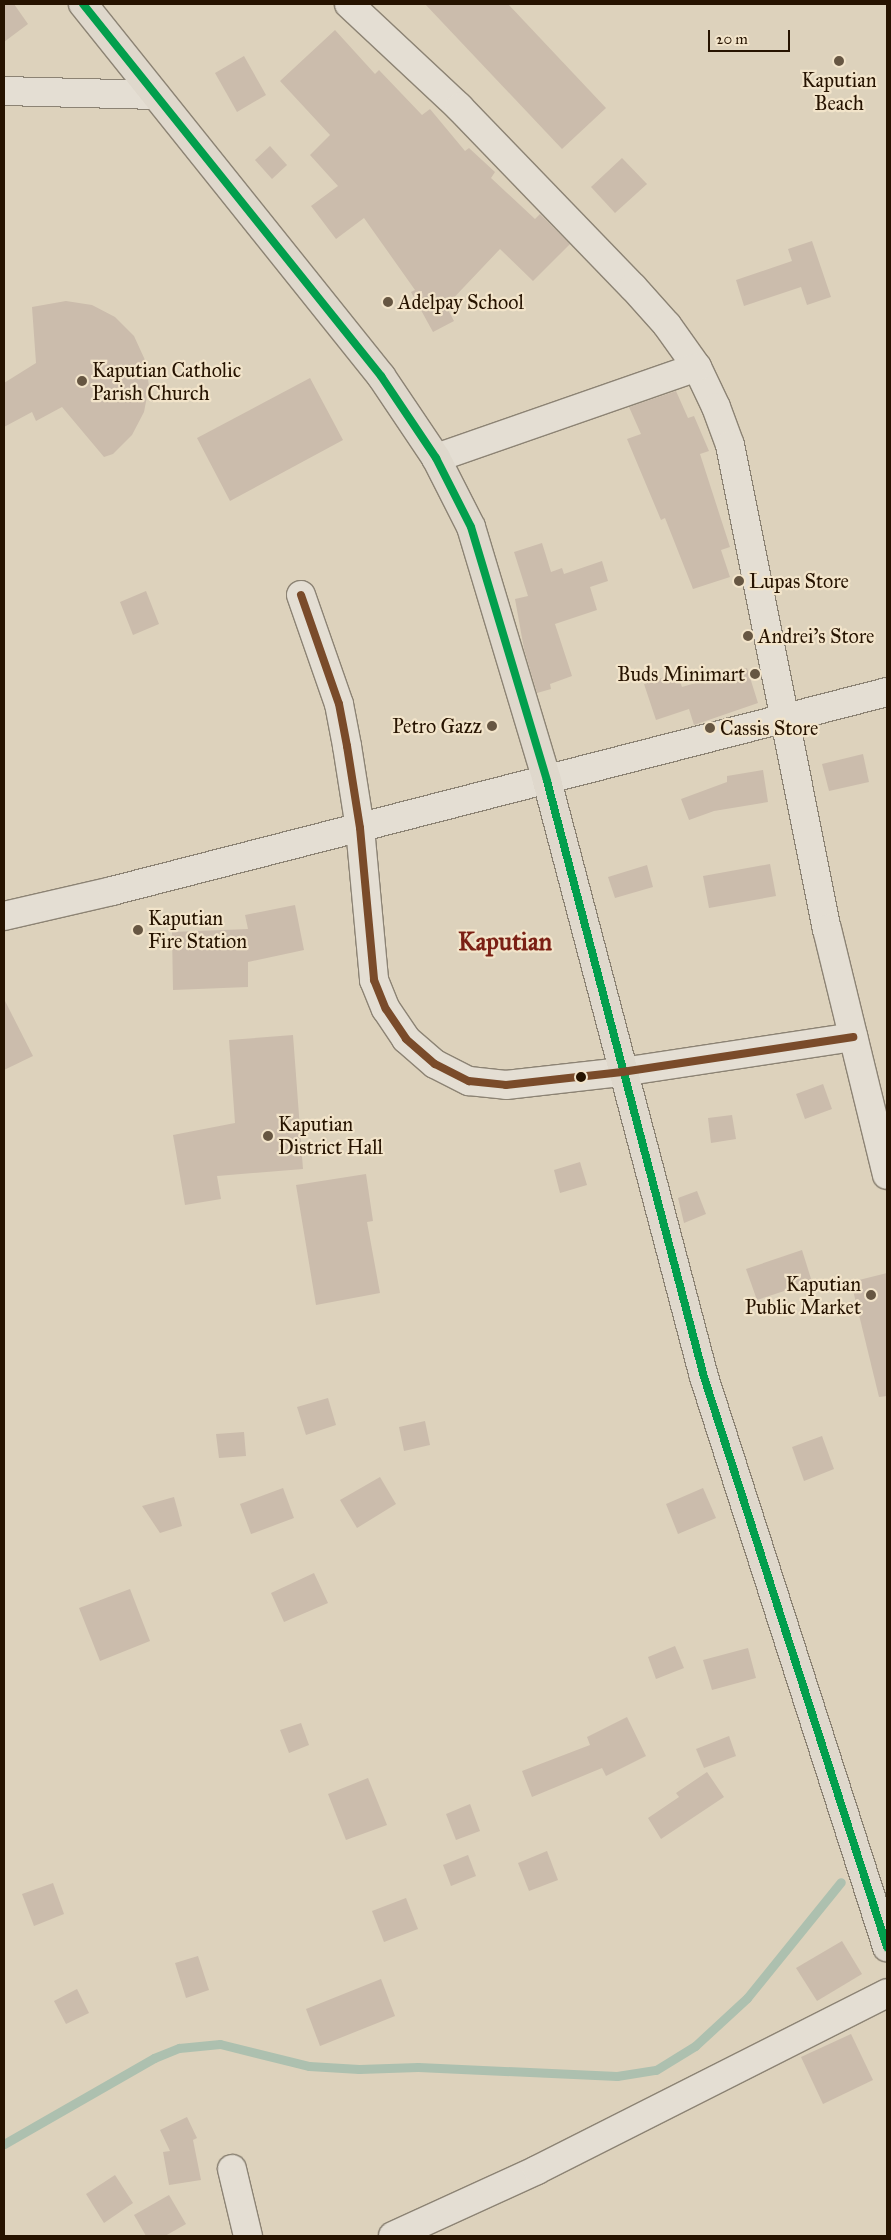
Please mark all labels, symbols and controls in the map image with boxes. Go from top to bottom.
scale bar [711,20,794,52]
text: 20 m [716,30,748,48]
marker: Kaputian Beach [833,55,845,67]
place label: Kaputian Beach [801,69,877,116]
place label: Adelpay School [398,290,524,314]
marker: Adelpay School [382,296,394,308]
place label: Kaputian Catholic Parish Church [92,358,241,405]
marker: Kaputian Catholic Parish Church [76,375,88,387]
place label: Lupas Store [749,569,849,593]
marker: Lupas Store [733,575,745,587]
place label: Andrei's Store [758,624,874,648]
marker: Andrei's Store [742,630,754,642]
place label: Buds Minimart [617,662,745,686]
marker: Buds Minimart [749,668,761,680]
place label: Petro Gazz [392,714,482,738]
place label: Cassis Store [720,716,818,740]
marker: Petro Gazz [486,720,498,732]
marker: Cassis Store [704,722,716,734]
place label: Kaputian Fire Station [148,906,247,953]
marker: Kaputian Fire Station [132,924,144,936]
district label: Kaputian [458,927,552,957]
unlabelled marker [576,1072,586,1082]
place label: Kaputian District Hall [278,1112,383,1159]
marker: Kaputian District Hall [262,1130,274,1142]
place label: Kaputian Public Market [745,1272,861,1319]
marker: Kaputian Public Market [865,1289,877,1301]

